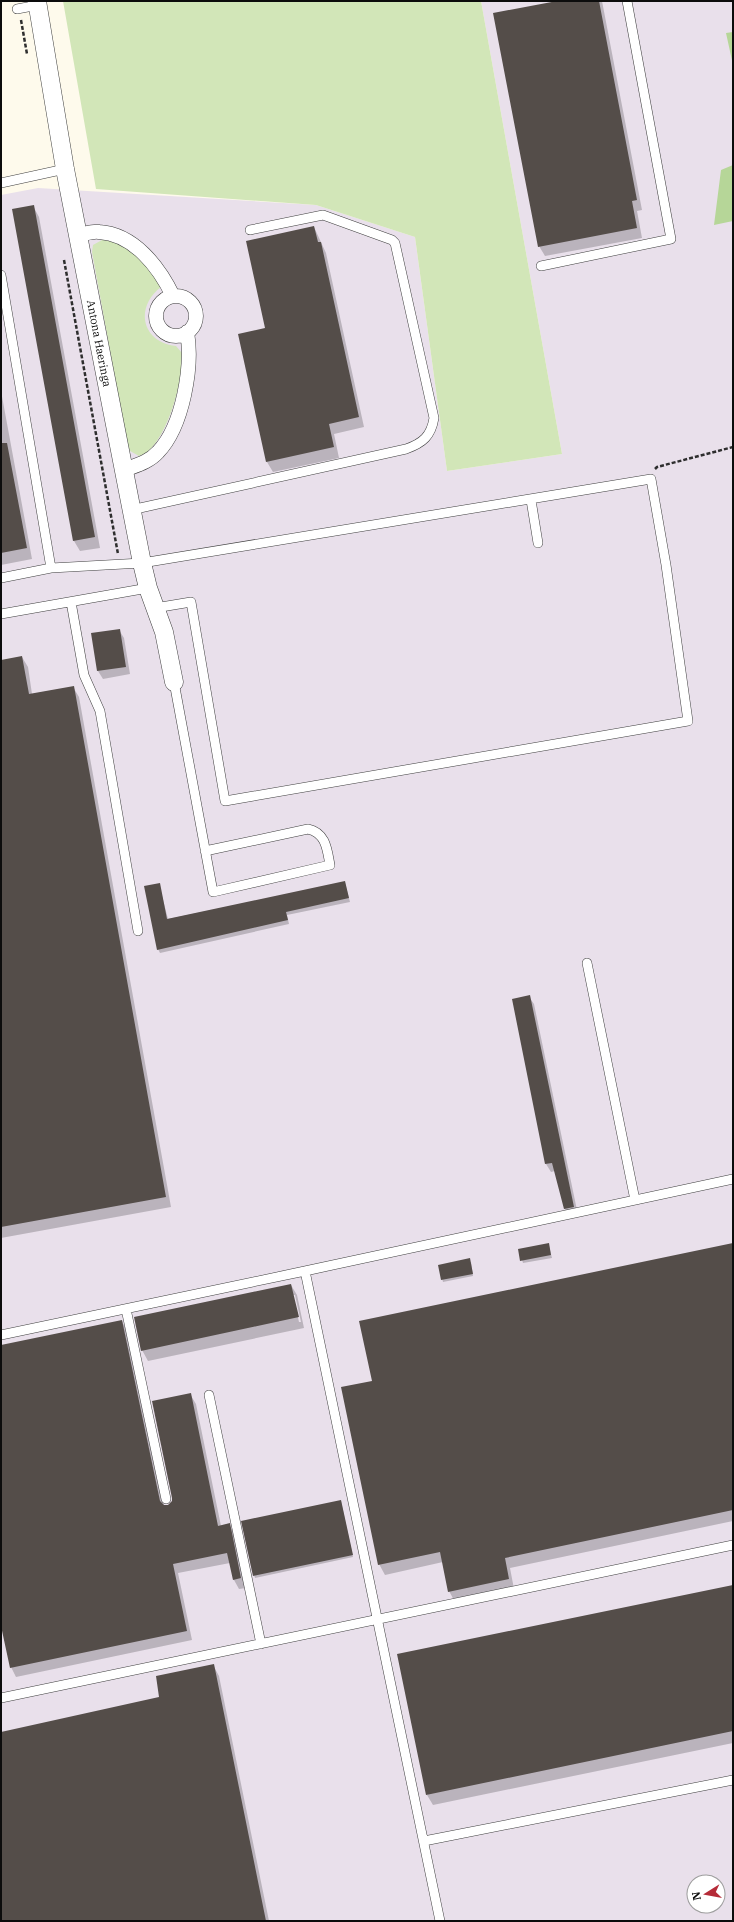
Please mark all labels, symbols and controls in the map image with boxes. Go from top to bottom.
street label: Antona Haeringa [84,299,114,388]
north arrow [686,1874,726,1914]
text: N [688,1890,704,1902]

